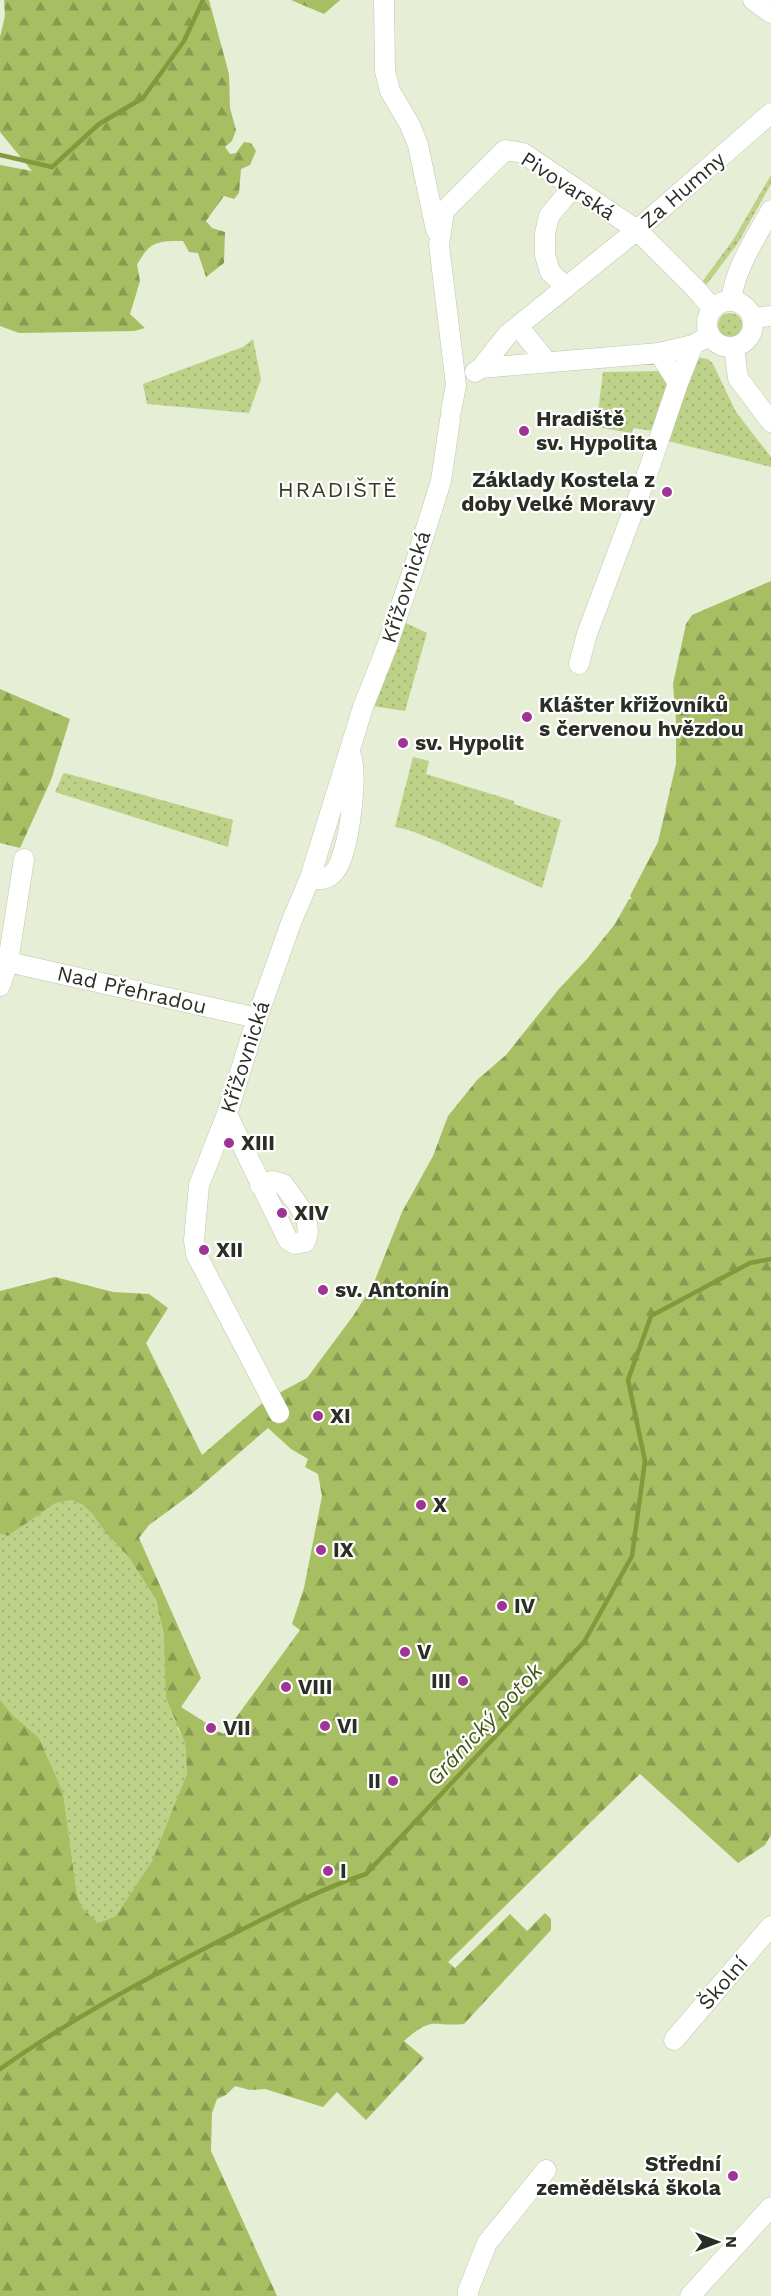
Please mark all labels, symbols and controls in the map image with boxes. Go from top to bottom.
street label: Pivovarská [516,146,620,225]
street label: Za Humny [635,146,730,233]
place label: Hradiště sv. Hypolita [536,406,658,455]
marker: Hradiště sv. Hypolita [517,424,531,438]
place label: Základy Kostela z doby Velké Moravy [461,467,655,516]
district label: HRADIŠTĚ [278,477,398,502]
marker: Základy Kostela z doby Velké Moravy [660,485,674,499]
street label: Křížovnická [376,528,435,646]
place label: Klášter křižovníků s červenou hvězdou [539,692,744,741]
marker: Klášter křižovníků s červenou hvězdou [520,710,534,724]
place label: sv. Hypolit [415,730,524,755]
marker: sv. Hypolit [396,736,410,750]
street label: Nad Přehradou [55,960,209,1019]
street label: Křížovnická [215,998,274,1116]
place label: XIII [241,1130,275,1155]
marker: XIII [222,1136,236,1150]
place label: XIV [294,1200,330,1225]
marker: XIV [275,1206,289,1220]
place label: XII [216,1237,243,1262]
marker: XII [197,1243,211,1257]
place label: sv. Antonín [335,1277,449,1302]
marker: sv. Antonín [316,1283,330,1297]
place label: XI [330,1403,351,1428]
marker: XI [311,1409,325,1423]
place label: X [433,1492,447,1517]
marker: X [414,1498,428,1512]
place label: IX [333,1537,354,1562]
marker: IX [314,1543,328,1557]
place label: IV [514,1593,536,1618]
marker: IV [495,1599,509,1613]
place label: V [417,1639,432,1664]
marker: V [398,1645,412,1659]
water label: Gránický potok [421,1657,548,1791]
place label: III [431,1668,451,1693]
place label: VIII [298,1674,332,1699]
marker: III [456,1674,470,1688]
marker: VIII [279,1680,293,1694]
place label: VI [337,1713,358,1738]
place label: VII [223,1715,251,1740]
marker: VI [318,1719,332,1733]
marker: VII [204,1721,218,1735]
place label: II [368,1768,381,1793]
marker: II [386,1774,400,1788]
place label: I [340,1858,347,1883]
marker: I [321,1864,335,1878]
street label: Školní [693,1951,753,2014]
place label: Střední zemědělská škola [536,2151,722,2200]
marker: Střední zemědělská škola [726,2169,740,2183]
north arrow [687,2212,747,2272]
text: N [722,2236,741,2248]

